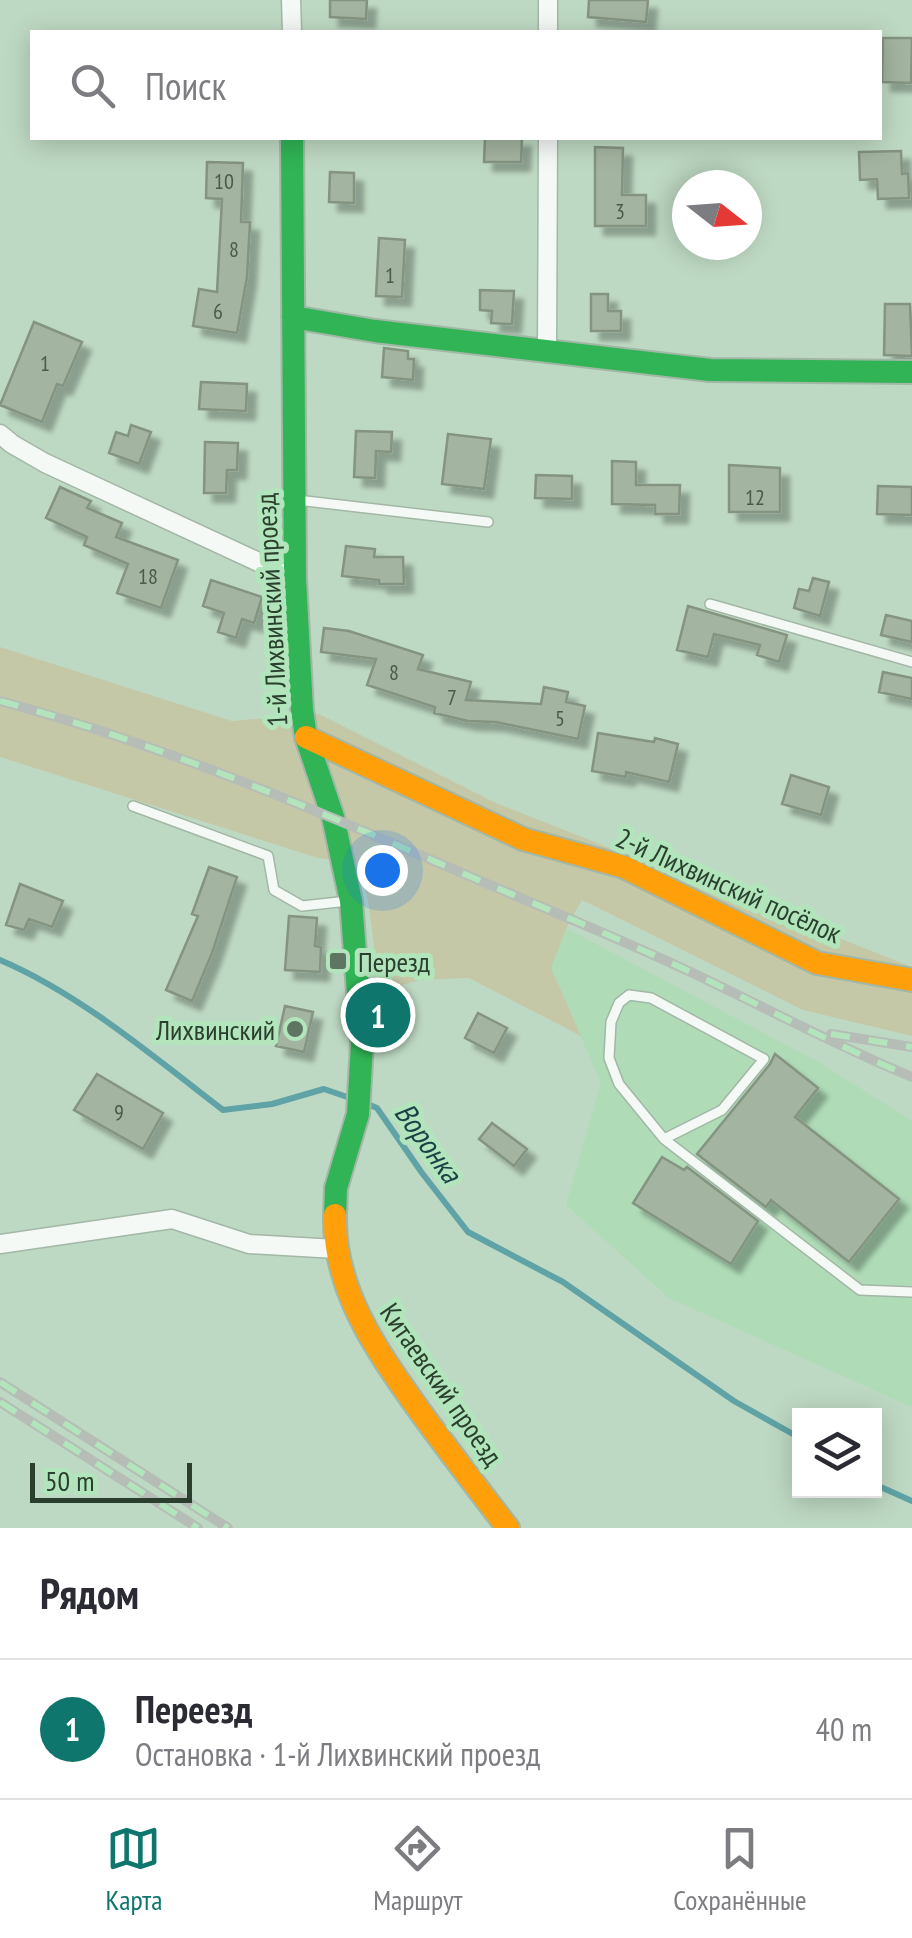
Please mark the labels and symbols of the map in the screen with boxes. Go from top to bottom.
house number: 10 [214,167,234,195]
north arrow [672,170,762,260]
house number: 3 [615,197,625,225]
house number: 8 [229,235,239,263]
house number: 1 [385,261,395,289]
house number: 6 [213,297,223,325]
house number: 1 [40,349,50,377]
house number: 12 [745,483,765,511]
street label: 1-й Лихвинский проезд [246,492,296,728]
house number: 18 [138,562,158,590]
house number: 8 [389,658,399,686]
house number: 7 [447,683,457,711]
house number: 5 [555,704,565,732]
street label: 2-й Лихвинский посёлок [610,819,848,951]
your location [357,845,408,896]
place label: Перезд [358,943,430,980]
marker: Перезд [327,950,349,972]
pin: 1 [346,978,410,1052]
place label: Лихвинский [155,1011,275,1048]
marker: Лихвинский [284,1018,306,1040]
water label: Воронка [387,1094,472,1191]
house number: 9 [114,1098,124,1126]
street label: Китаевский проезд [372,1295,512,1473]
scale bar [30,1458,192,1502]

